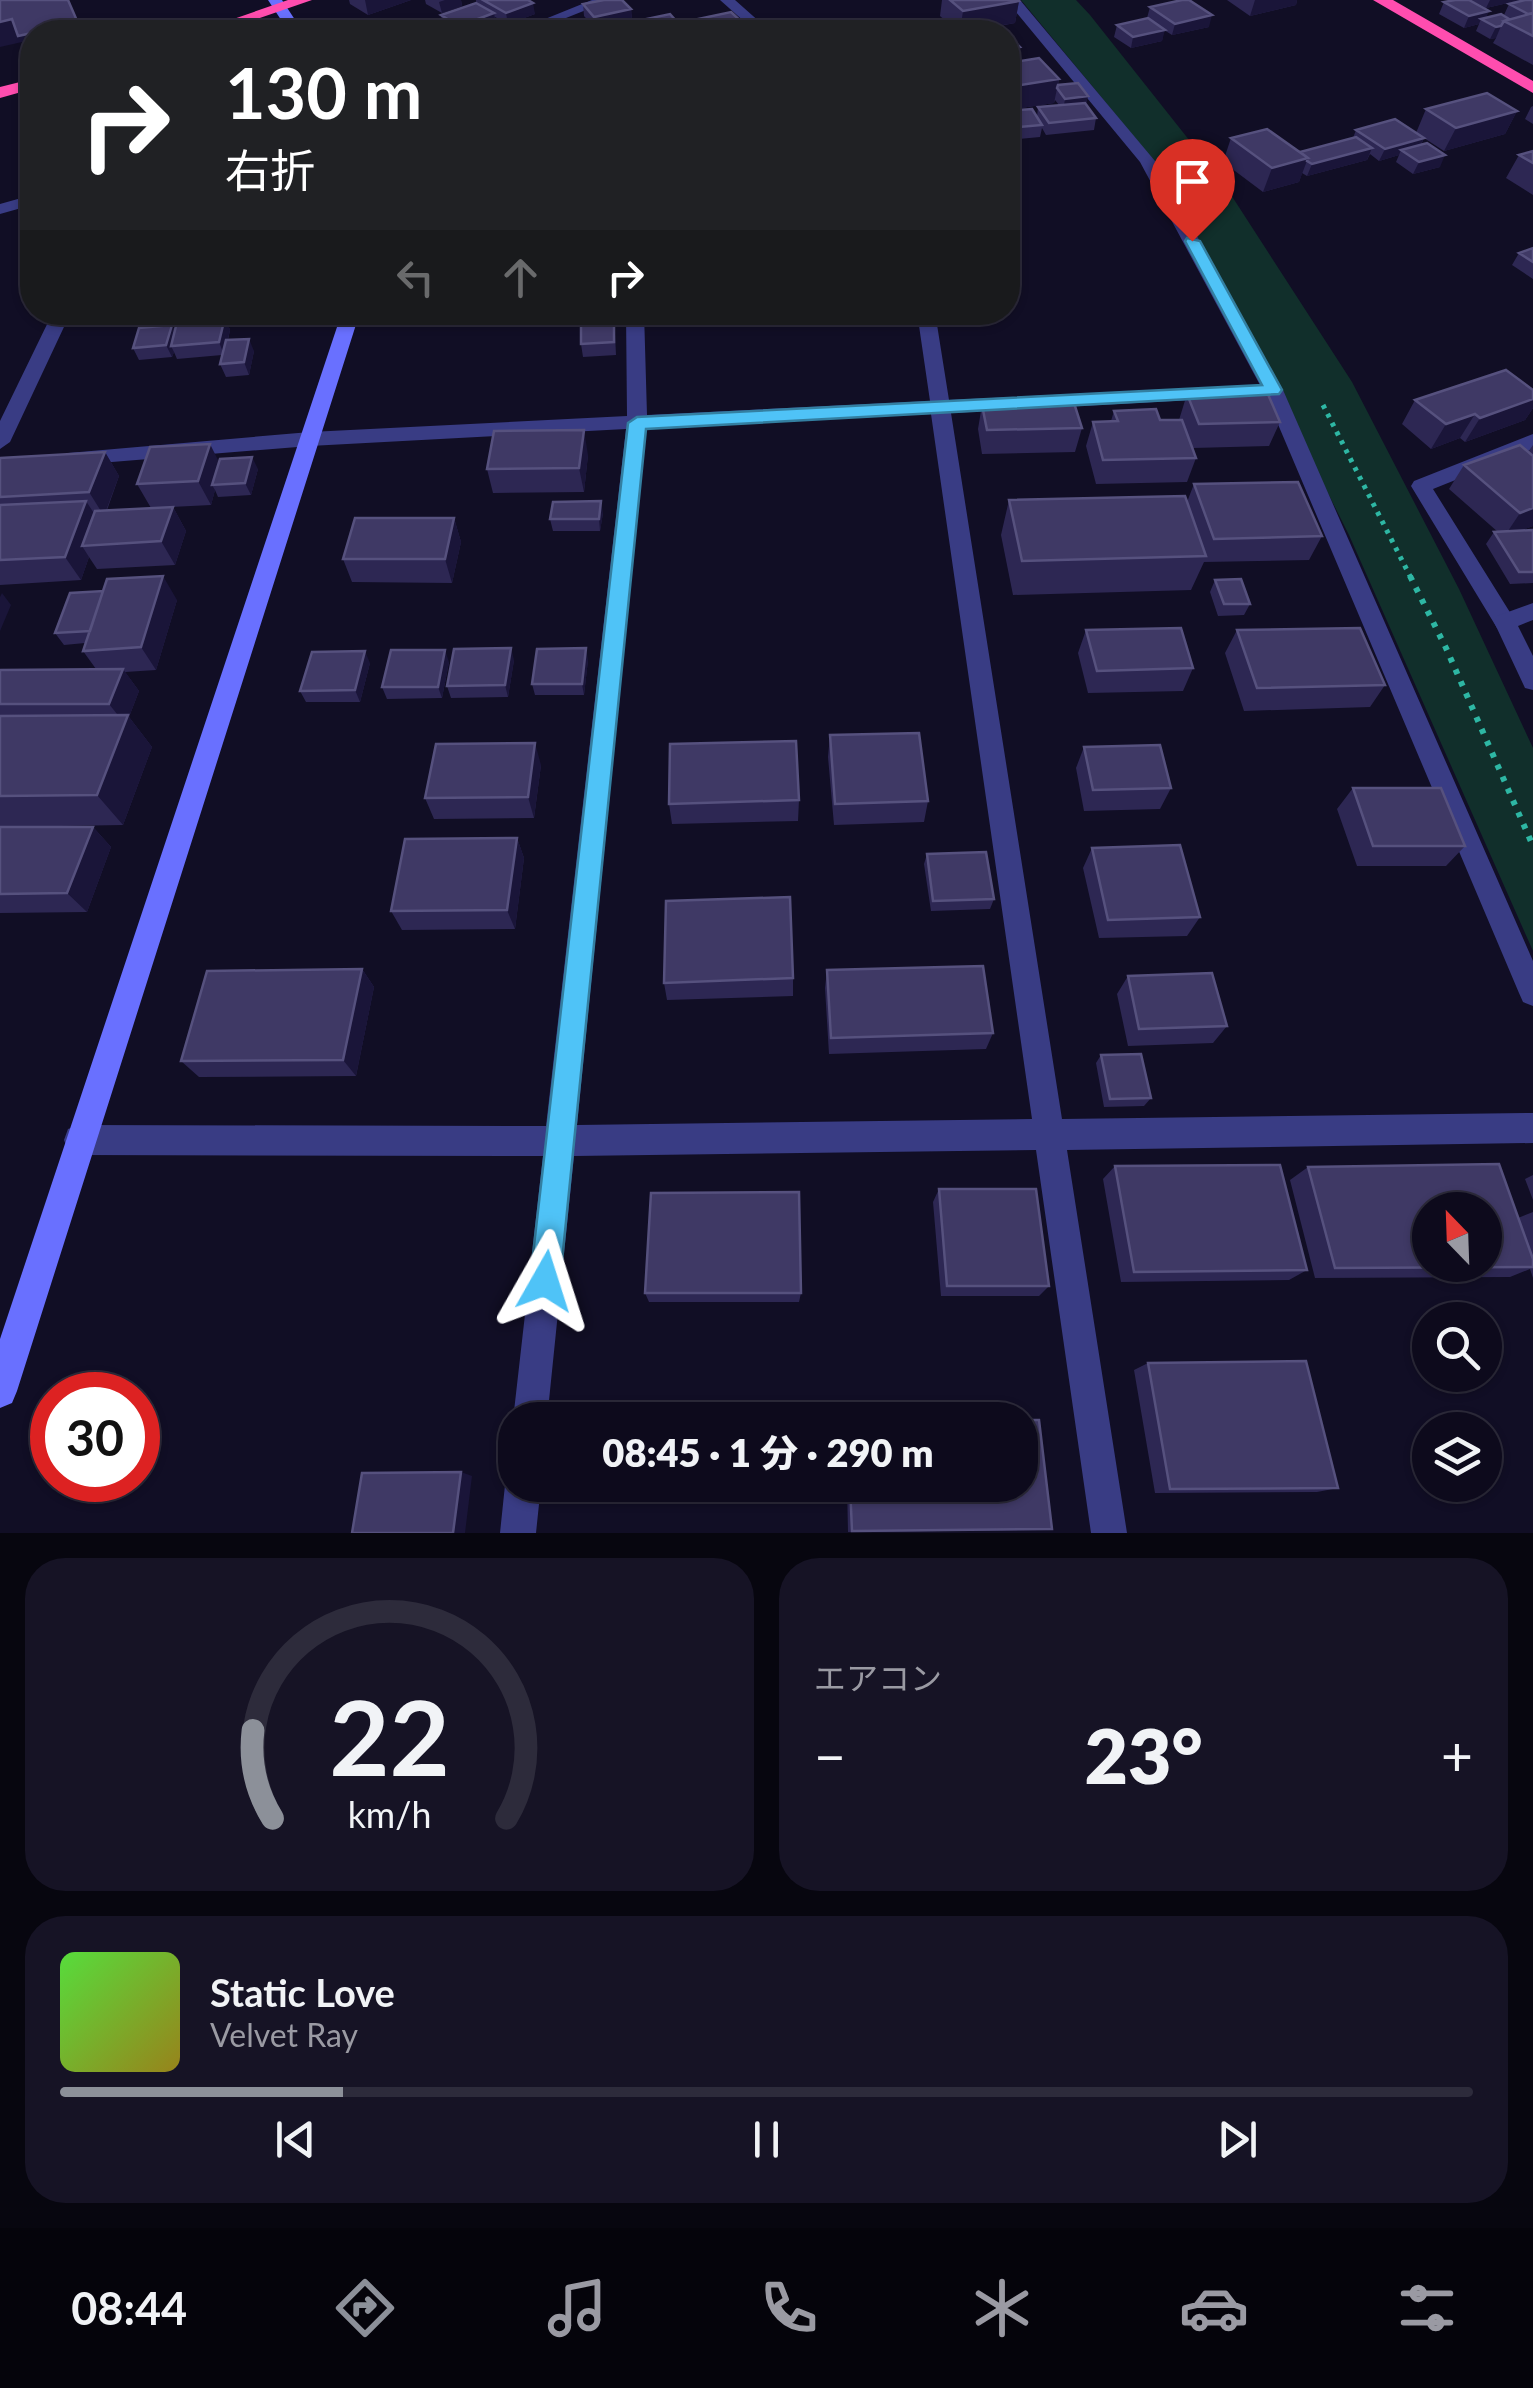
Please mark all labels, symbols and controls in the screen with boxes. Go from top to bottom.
text: 130 m [225,50,422,134]
icon: right [60,60,190,190]
pin [1150,139,1235,242]
text: 右折 [225,143,315,197]
icon: arrive [1165,154,1220,209]
icon: left [388,250,443,305]
icon: ahead [493,250,548,305]
icon: right [598,250,653,305]
north arrow [1412,1192,1502,1282]
map controls [1412,1192,1502,1502]
position arrow [493,1229,597,1333]
button: search [1412,1302,1502,1392]
speed limit sign: 30 [30,1372,160,1502]
button: layers [1412,1412,1502,1502]
text: 08:45 · 1 分 · 290 m [602,1429,934,1475]
text: エアコン [814,1658,942,1697]
text: 22 [329,1673,450,1798]
text: 23° [1084,1710,1203,1800]
text: − [814,1722,846,1788]
text: + [1441,1722,1473,1788]
text: km/h [348,1793,431,1836]
text: Static Love [210,1969,395,2015]
text: Velvet Ray [210,2015,358,2054]
icon: previous [268,2112,323,2167]
icon: pause [739,2112,794,2167]
icon: next [1210,2112,1265,2167]
icon: directions [330,2273,400,2343]
icon: music [542,2273,612,2343]
icon: phone [754,2273,824,2343]
icon: climate [967,2273,1037,2343]
icon: car [1179,2273,1249,2343]
icon: filters [1392,2273,1462,2343]
text: 08:44 [71,2281,187,2335]

